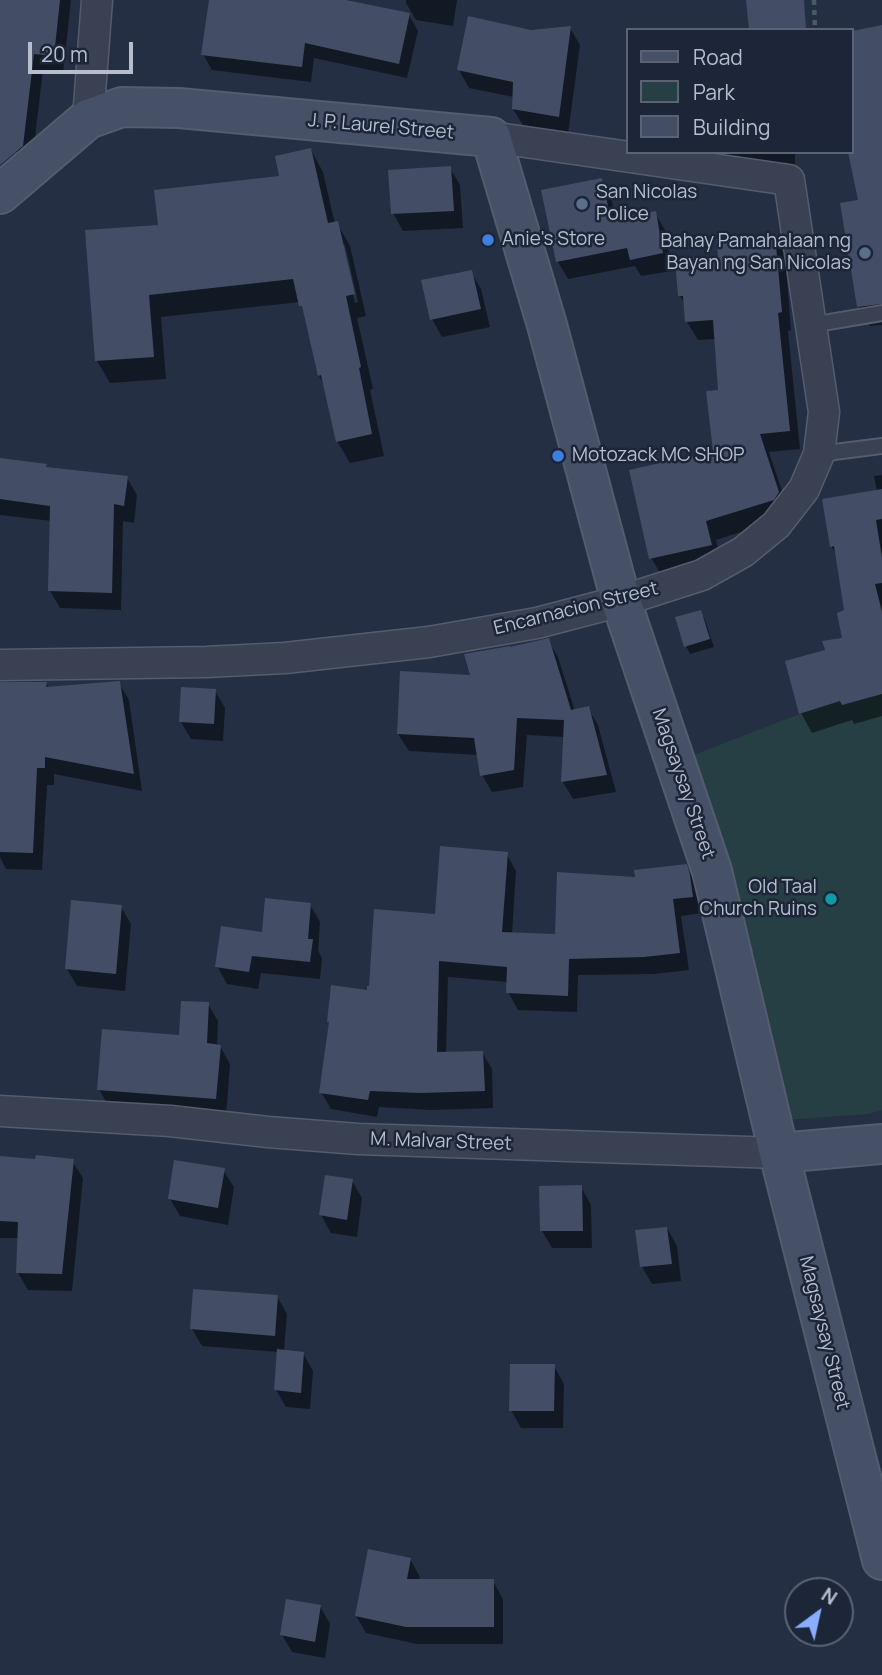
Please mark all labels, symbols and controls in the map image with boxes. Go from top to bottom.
scale bar [32,28,136,72]
legend [626,28,854,154]
text: 20 m [41,40,88,68]
text: Road [693,43,743,71]
text: Park [693,78,735,106]
street label: J. P. Laurel Street [307,109,455,145]
text: Building [693,113,770,141]
place label: San Nicolas Police [596,182,697,226]
marker: San Nicolas Police [574,196,590,212]
place label: Anie's Store [502,229,605,251]
place label: Bahay Pamahalaan ng Bayan ng San Nicolas [660,231,851,275]
marker: Anie's Store [480,232,496,248]
marker: Bahay Pamahalaan ng Bayan ng San Nicolas [857,245,873,261]
place label: Motozack MC SHOP [572,445,744,467]
marker: Motozack MC SHOP [550,448,566,464]
street label: Encarnacion Street [491,578,661,640]
street label: Magsaysay Street [647,706,719,862]
place label: Old Taal Church Ruins [700,877,817,921]
marker: Old Taal Church Ruins [823,891,839,907]
street label: M. Malvar Street [370,1128,512,1156]
street label: Magsaysay Street [794,1254,854,1412]
north arrow [784,1577,854,1647]
text: N [817,1581,842,1611]

